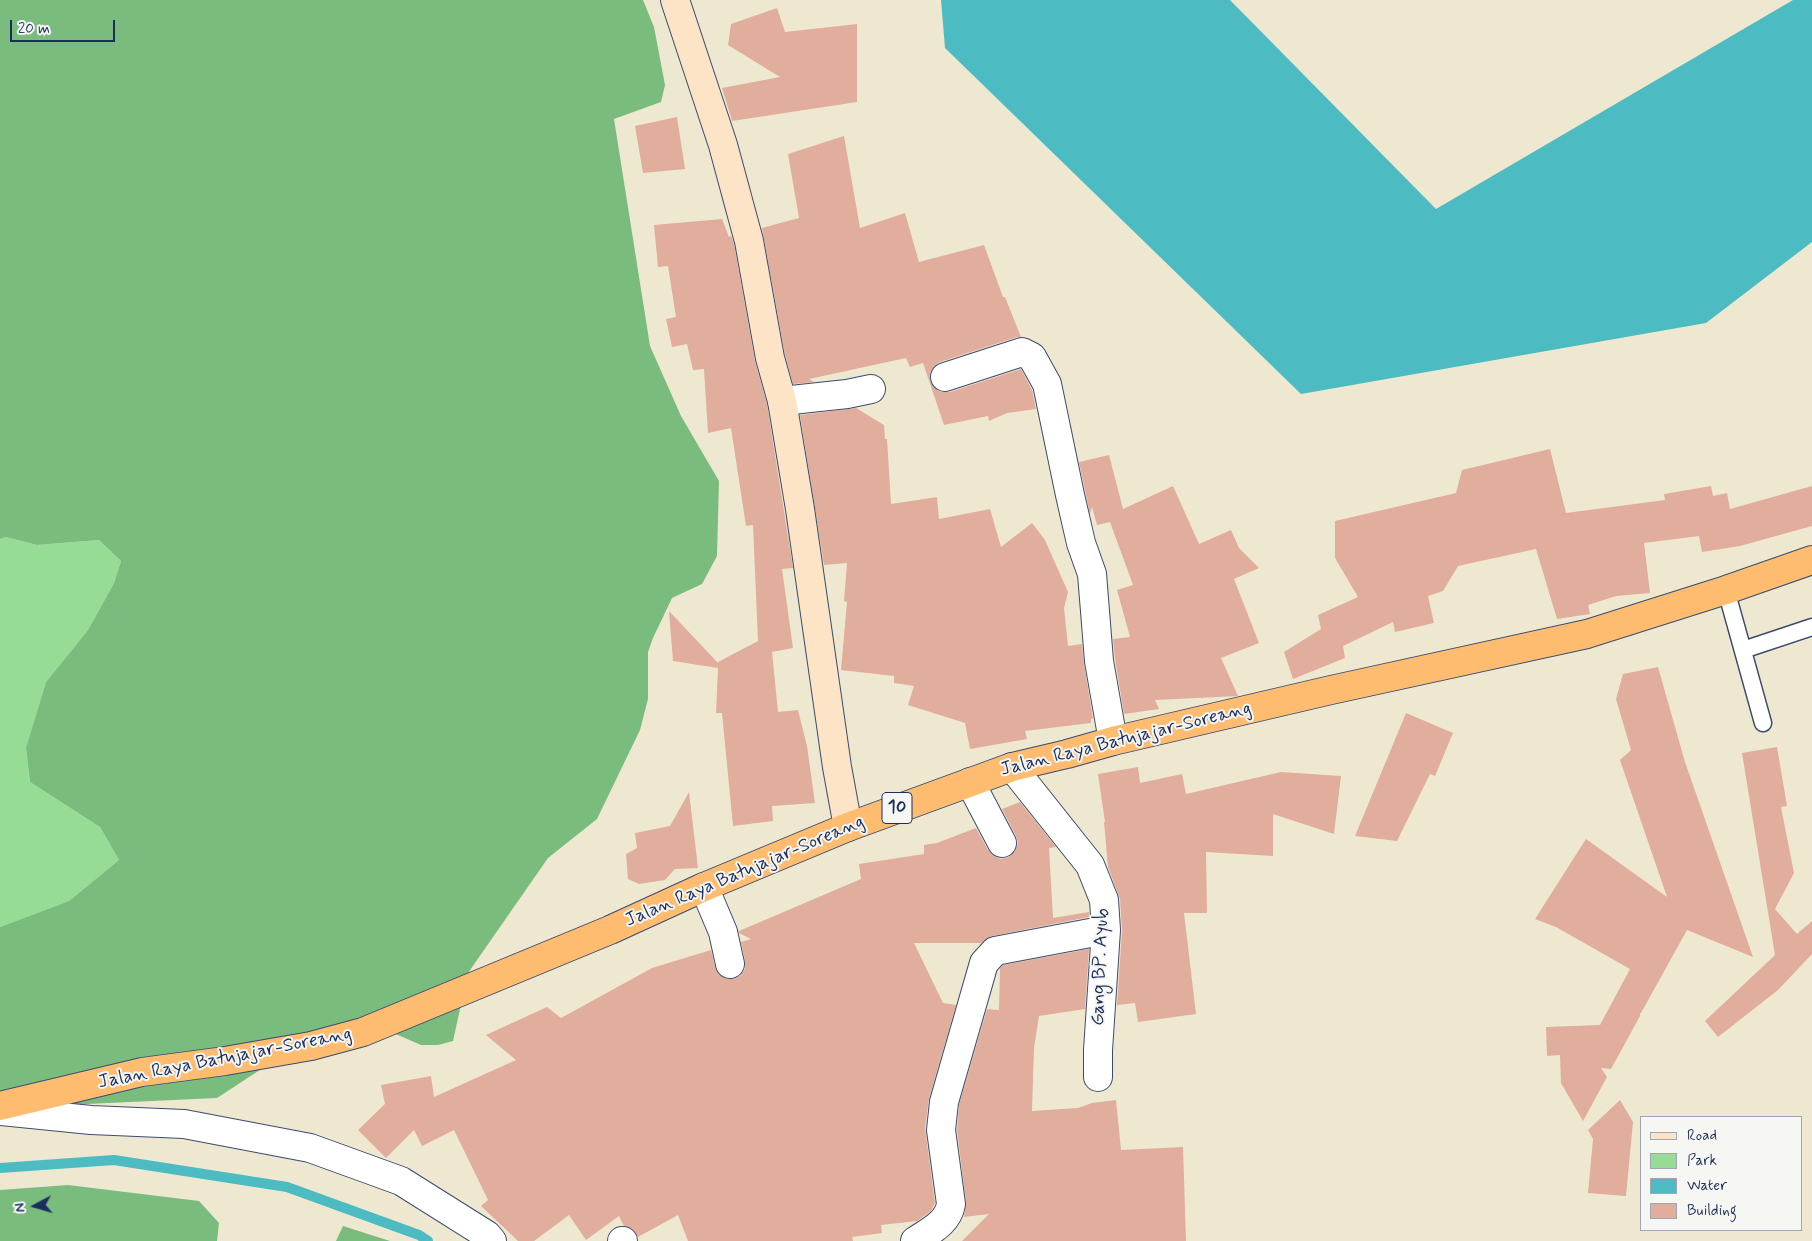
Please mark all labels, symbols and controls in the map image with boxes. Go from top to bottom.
scale bar [12,10,118,42]
text: 20 m [18,19,50,39]
street label: Jalan Raya Batujajar-Soreang [998,698,1254,782]
road number: 10 [882,792,912,824]
street label: Jalan Raya Batujajar-Soreang [622,811,868,933]
street label: Gang BP. Ayub [1088,908,1114,1026]
street label: Jalan Raya Batujajar-Soreang [96,1023,354,1095]
legend [1640,1116,1802,1231]
text: Road [1687,1126,1717,1146]
text: Park [1687,1151,1717,1171]
text: Water [1687,1176,1727,1196]
north arrow [10,1181,60,1231]
text: Building [1687,1201,1737,1221]
text: N [11,1202,30,1213]

